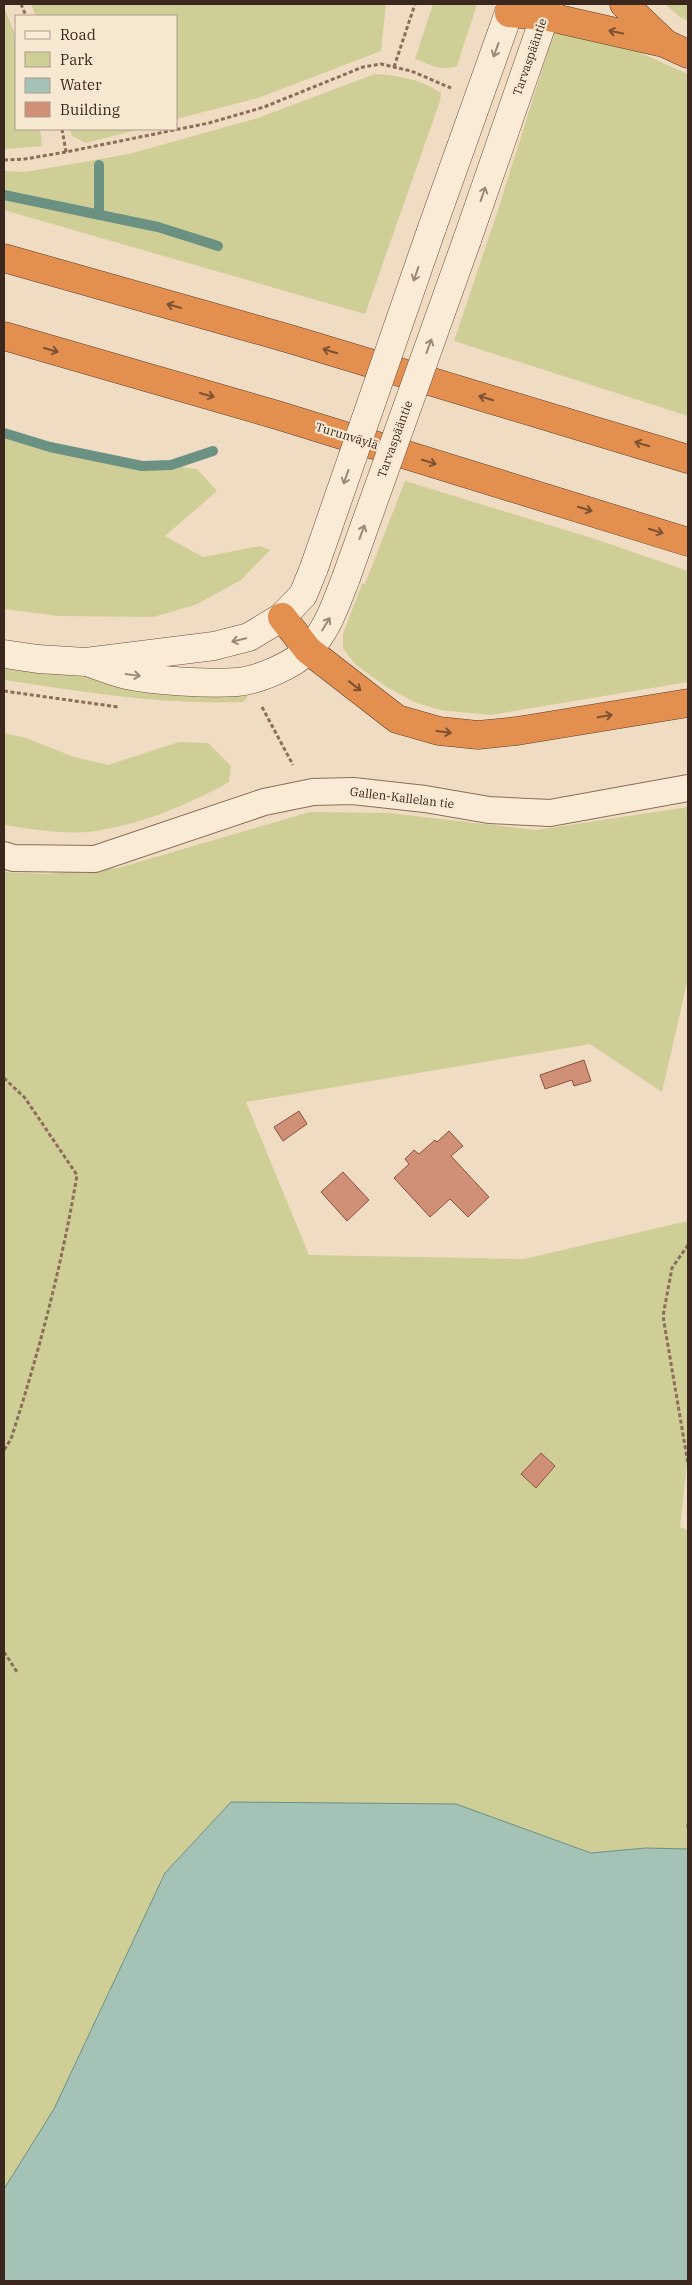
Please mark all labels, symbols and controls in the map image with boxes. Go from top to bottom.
legend [15,15,178,130]
street label: Tarvaspääntie [509,16,550,98]
text: Road [60,25,96,44]
one-way arrow [609,27,625,36]
one-way arrow [491,41,500,57]
text: Park [60,50,93,69]
text: Water [60,75,102,94]
text: Building [60,100,120,119]
one-way arrow [479,186,488,202]
one-way arrow [411,266,420,281]
one-way arrow [167,301,183,311]
one-way arrow [424,339,434,355]
one-way arrow [42,345,58,355]
one-way arrow [323,346,339,356]
one-way arrow [198,390,214,400]
one-way arrow [478,392,494,402]
street label: Tarvaspääntie [374,398,415,479]
street label: Turunväylä [314,419,381,452]
one-way arrow [634,438,650,448]
one-way arrow [421,457,437,467]
one-way arrow [340,469,350,485]
one-way arrow [577,505,592,514]
one-way arrow [358,525,367,541]
one-way arrow [647,527,663,537]
one-way arrow [321,617,332,631]
one-way arrow [232,636,248,645]
one-way arrow [125,671,141,681]
one-way arrow [348,681,361,692]
one-way arrow [597,711,613,721]
one-way arrow [436,727,452,737]
street label: Gallen-Kallelan tie [349,784,455,811]

